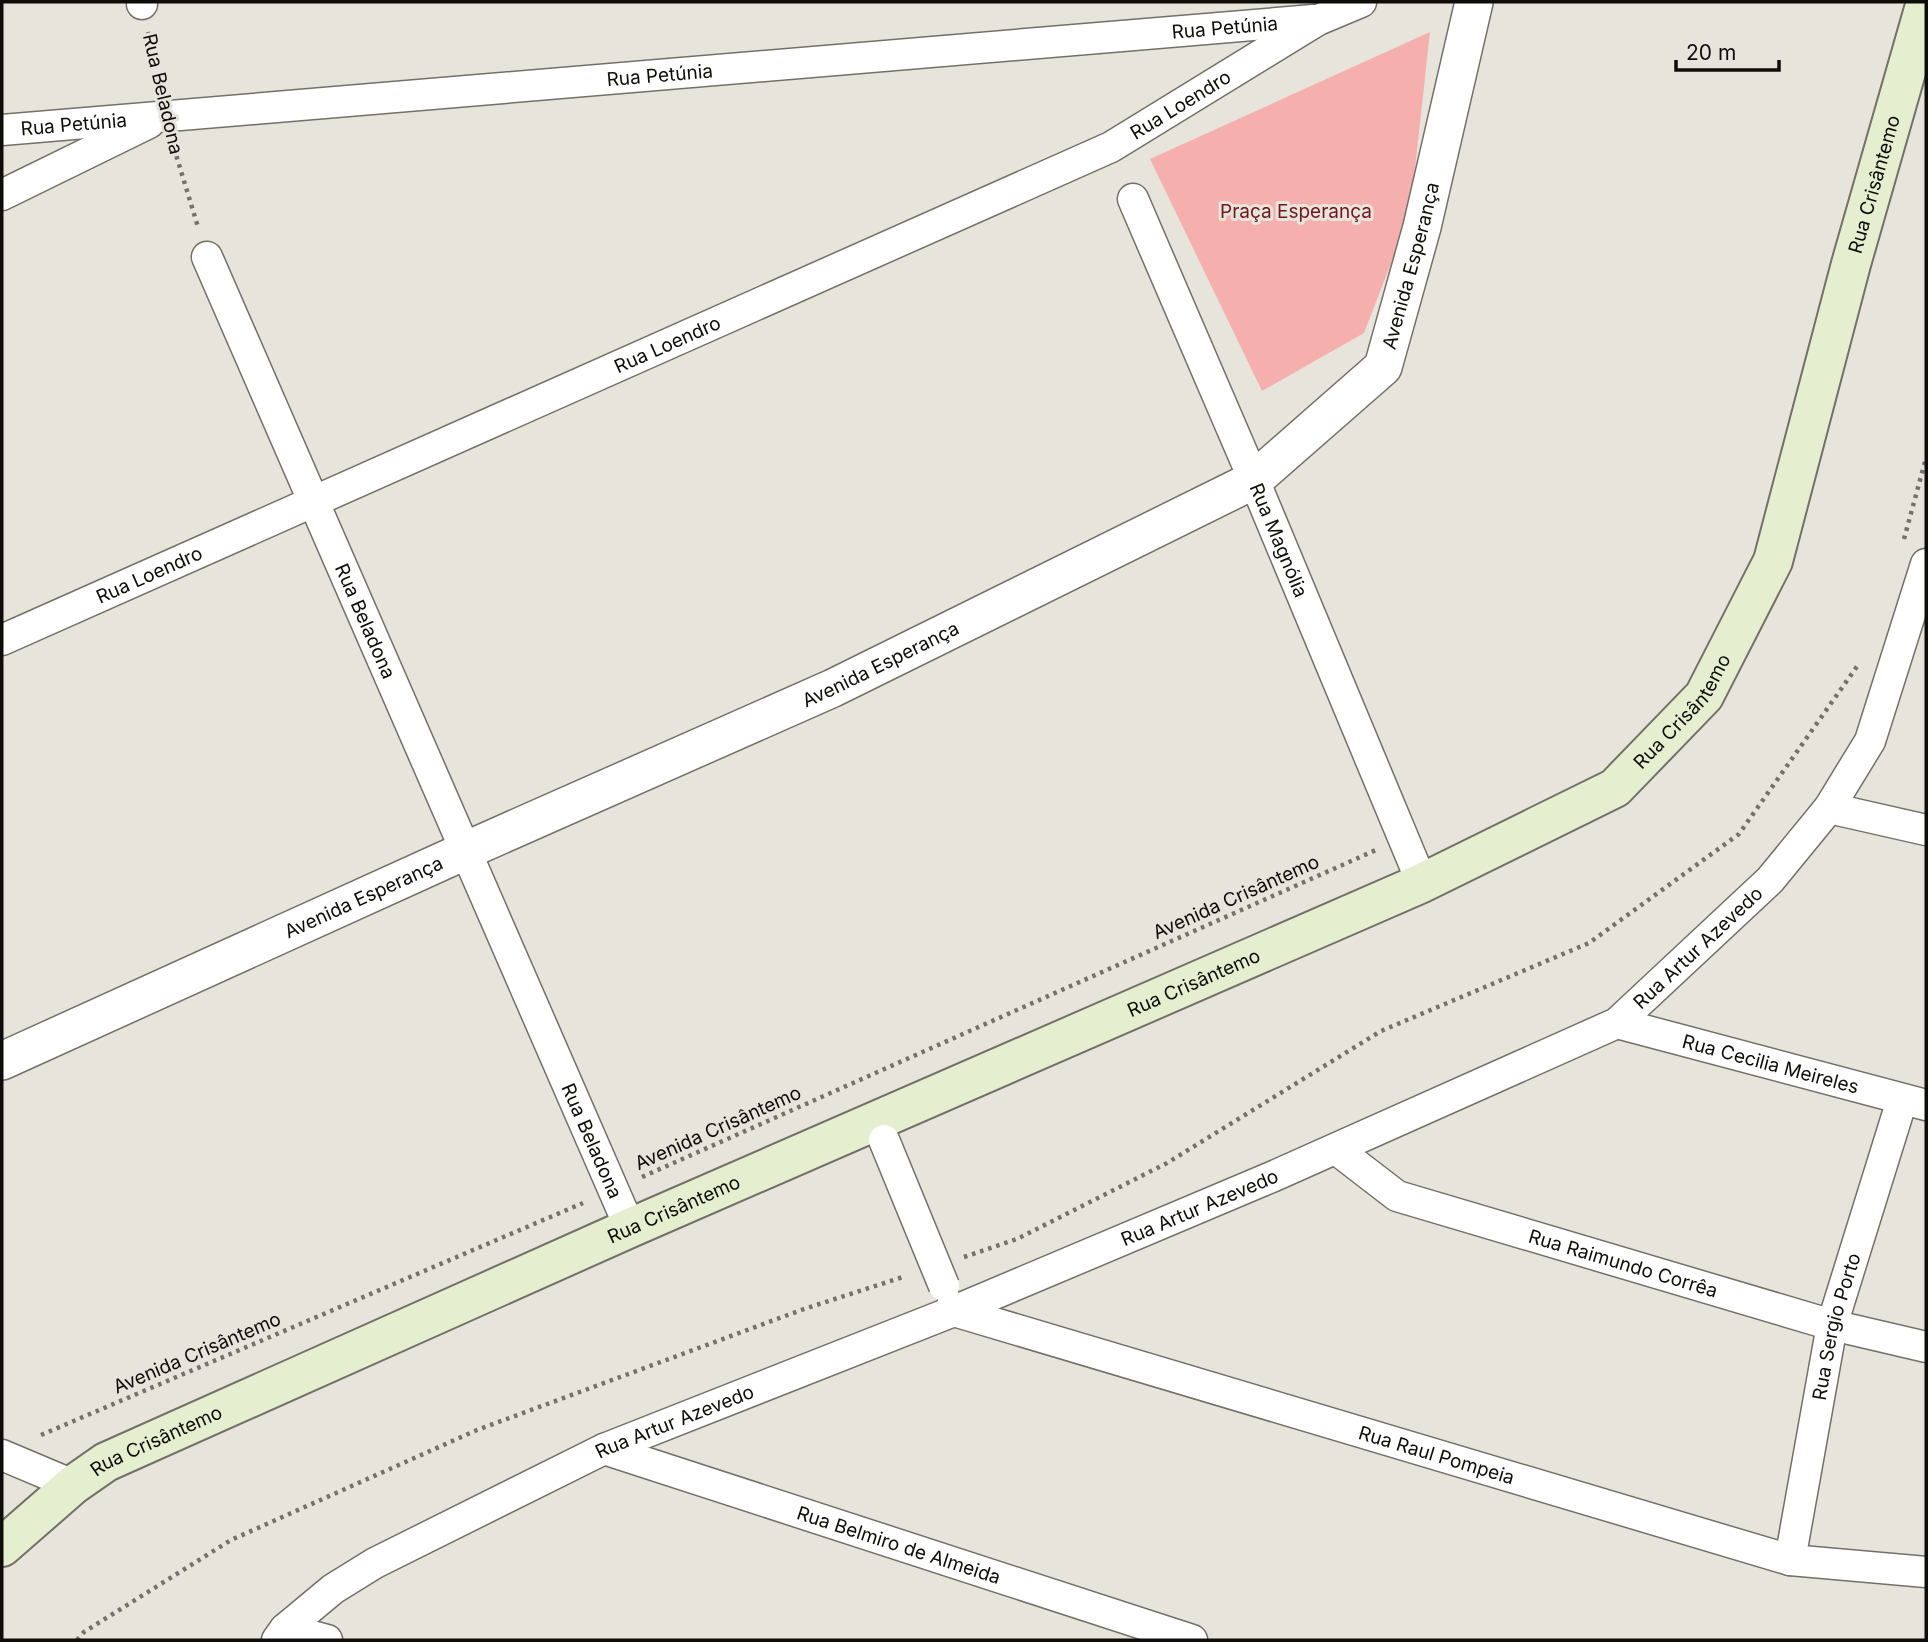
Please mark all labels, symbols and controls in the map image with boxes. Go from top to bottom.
street label: Rua Petúnia [1171,11,1279,43]
scale bar [1676,28,1779,72]
street label: Rua Beladona [138,31,188,157]
text: 20 m [1686,40,1736,65]
street label: Rua Petúnia [606,59,714,91]
street label: Rua Loendro [1126,65,1235,144]
street label: Rua Petúnia [20,108,128,140]
street label: Rua Crisântemo [1843,113,1905,256]
street label: Avenida Esperança [1377,180,1443,352]
park label: Praça Esperança [1220,200,1372,223]
street label: Rua Loendro [611,311,724,378]
street label: Rua Magnólia [1245,480,1313,601]
street label: Rua Loendro [92,541,206,608]
street label: Rua Beladona [330,560,401,682]
street label: Avenida Esperança [798,616,963,712]
street label: Rua Crisântemo [1629,650,1735,773]
street label: Avenida Crisântemo [1149,850,1323,944]
street label: Avenida Esperança [281,851,446,943]
street label: Rua Artur Azevedo [1628,882,1767,1013]
street label: Rua Crisântemo [1124,944,1263,1022]
street label: Rua Cecilia Meireles [1680,1029,1861,1098]
street label: Rua Beladona [557,1080,627,1202]
street label: Avenida Crisântemo [631,1081,805,1175]
street label: Rua Artur Azevedo [1117,1164,1282,1251]
street label: Rua Crisântemo [604,1170,744,1248]
street label: Rua Raimundo Corrêa [1526,1224,1720,1302]
street label: Rua Sergio Porto [1807,1250,1865,1402]
street label: Avenida Crisântemo [110,1307,284,1399]
street label: Rua Artur Azevedo [591,1380,757,1463]
street label: Rua Crisântemo [86,1400,226,1481]
street label: Rua Raul Pompeia [1356,1421,1517,1489]
street label: Rua Belmiro de Almeida [794,1501,1004,1589]

